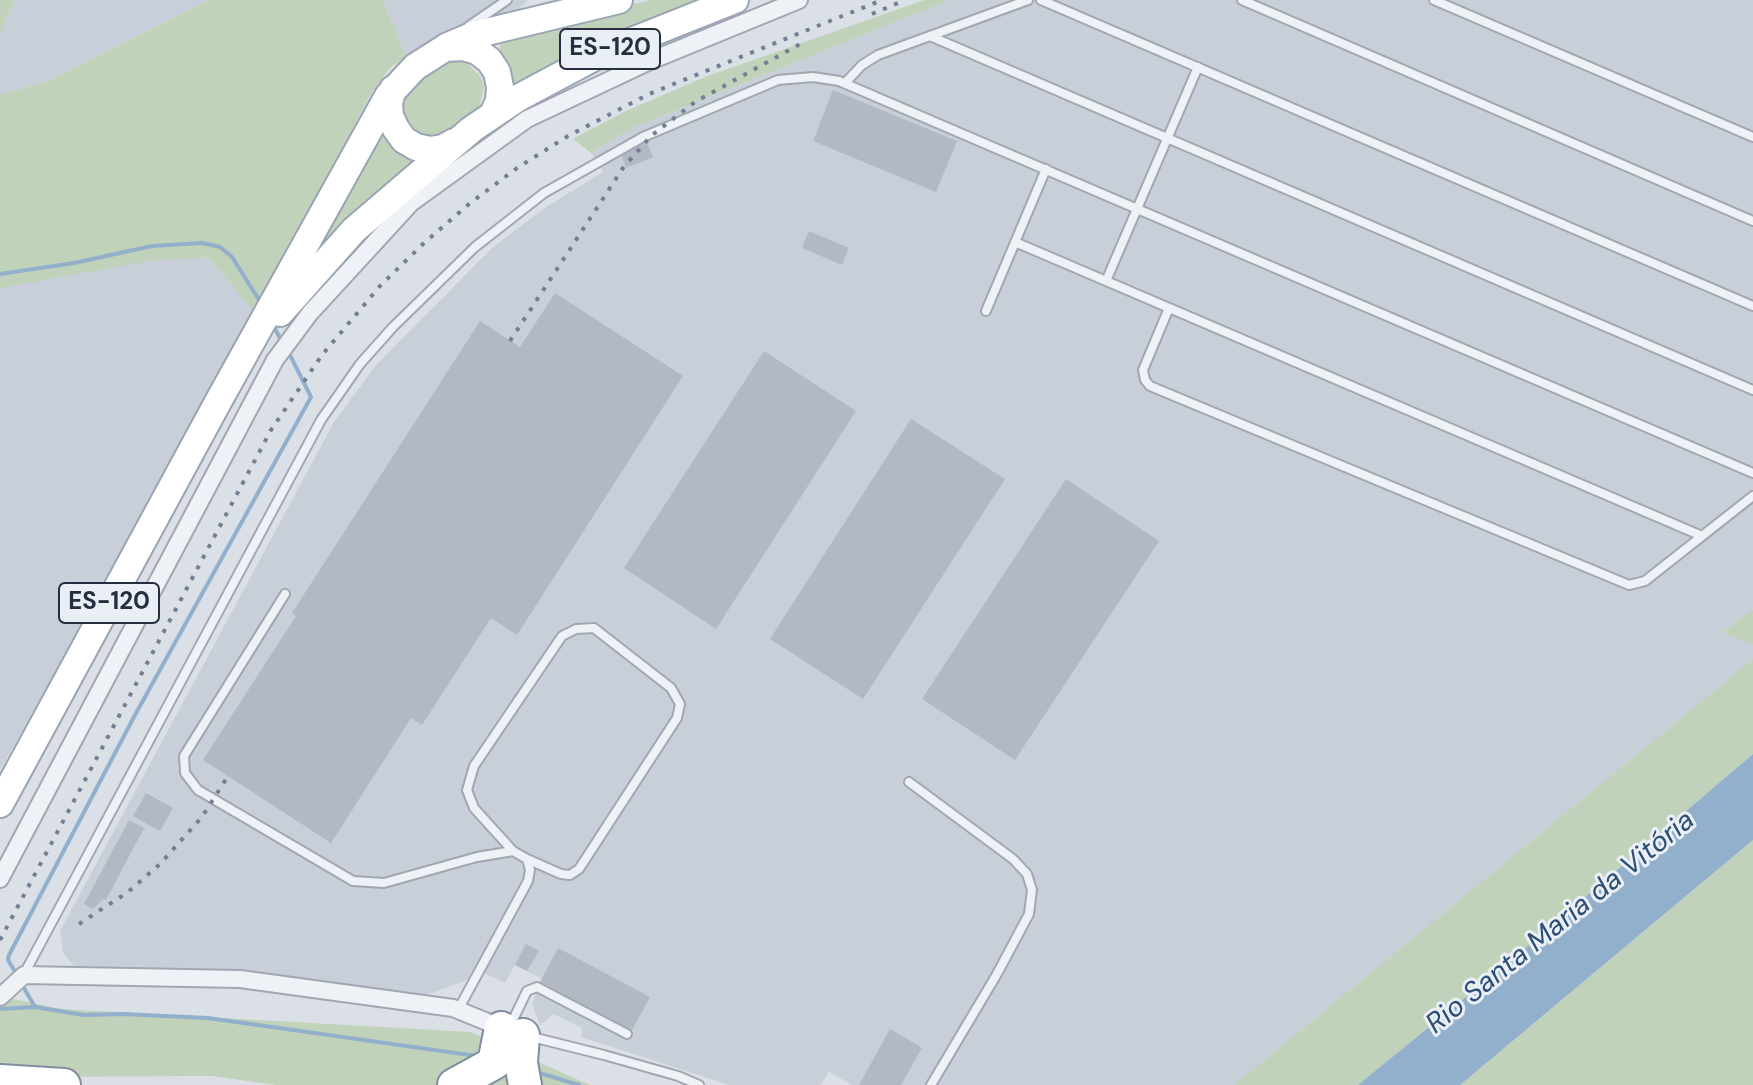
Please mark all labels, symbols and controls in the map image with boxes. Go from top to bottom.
road number: ES-120 [560,29,660,69]
road number: ES-120 [59,583,159,623]
water label: Rio Santa Maria da Vitória [1420,804,1702,1042]

